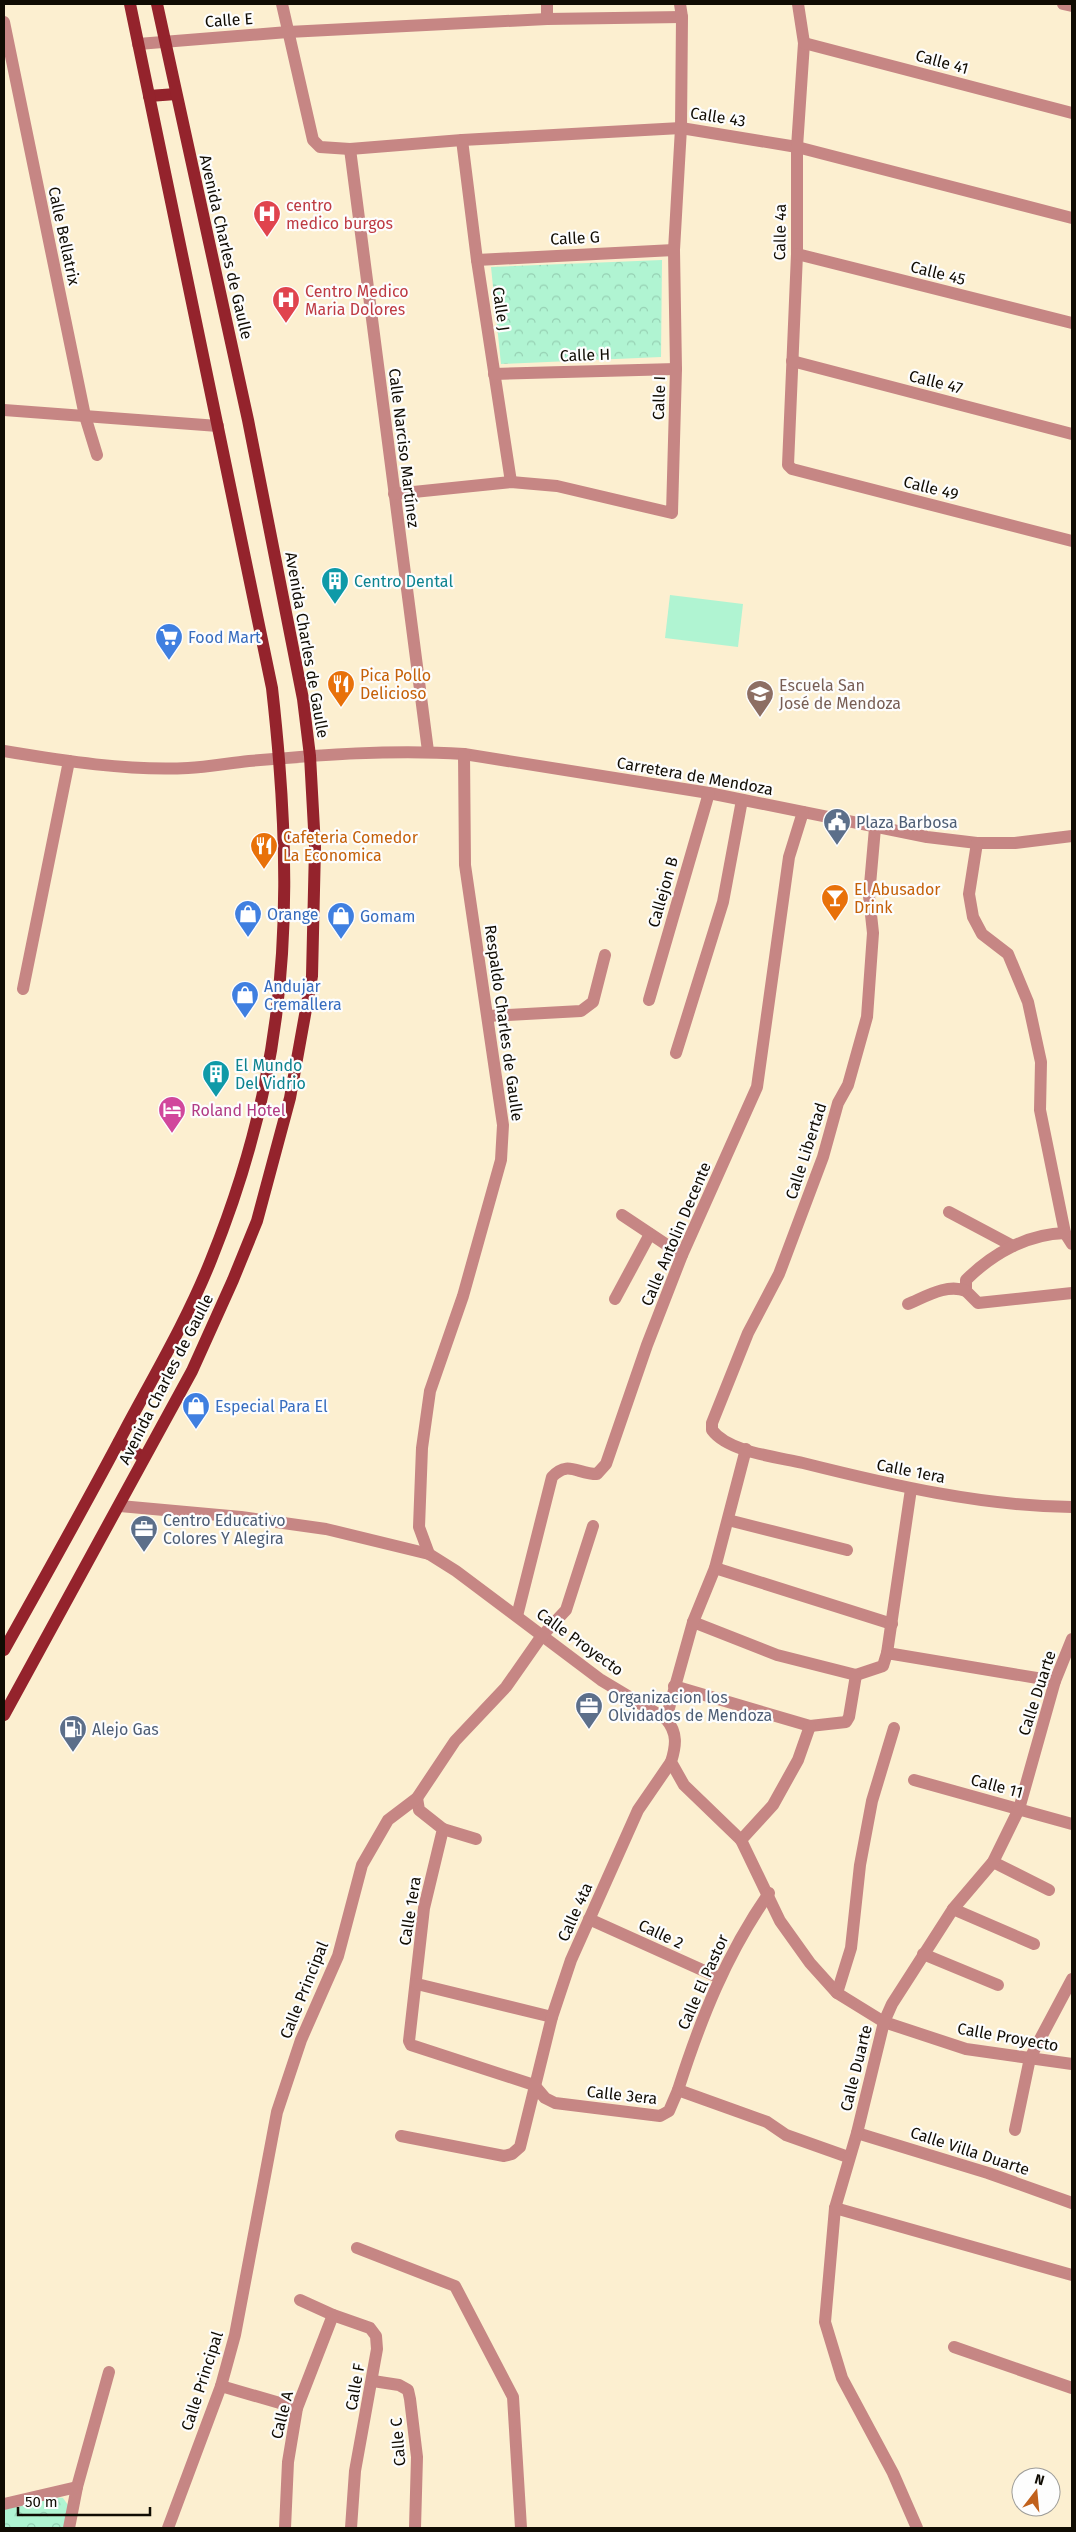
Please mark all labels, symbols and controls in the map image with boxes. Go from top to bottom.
street label: Calle E [204,9,254,31]
street label: Calle 41 [913,46,971,78]
street label: Calle 43 [689,103,747,131]
street label: Avenida Charles de Gaulle [196,153,256,341]
street label: Calle Bellatrix [44,185,84,287]
place label: centro medico burgos [286,196,393,233]
hospital icon: centro medico burgos [252,199,282,238]
street label: Calle 4a [770,203,790,261]
street label: Calle G [550,227,600,249]
street label: Calle 45 [909,257,967,289]
place label: Centro Medico Maria Dolores [305,282,409,319]
hospital icon: Centro Medico Maria Dolores [271,285,301,324]
street label: Calle J [488,286,514,332]
street label: Calle H [559,345,611,365]
street label: Calle 47 [907,366,965,398]
street label: Calle Narciso Martínez [385,367,423,529]
street label: Calle I [649,376,669,420]
street label: Calle 49 [901,472,961,504]
street label: Avenida Charles de Gaulle [281,550,333,740]
building icon: Centro Dental [320,566,350,605]
place label: Centro Dental [354,572,453,591]
supermarket icon: Food Mart [154,622,184,661]
place label: Food Mart [188,628,261,647]
place label: Pica Pollo Delicioso [360,666,431,703]
restaurant icon: Pica Pollo Delicioso [326,669,356,708]
place label: Escuela San José de Mendoza [779,676,901,713]
school or university icon: Escuela San José de Mendoza [745,679,775,718]
street label: Carretera de Mendoza [615,753,775,799]
public building icon: Plaza Barbosa [822,807,852,846]
place label: Plaza Barbosa [856,813,958,832]
place label: Cafeteria Comedor La Economica [283,828,419,865]
restaurant icon: Cafeteria Comedor La Economica [249,831,279,870]
street label: Callejon B [644,854,682,929]
place label: El Abusador Drink [854,880,941,917]
bar icon: El Abusador Drink [820,883,850,922]
shop icon: Orange [233,899,263,938]
shop icon: Gomam [326,901,356,940]
place label: Orange [267,905,319,924]
place label: Gomam [360,907,416,926]
street label: Respaldo Charles de Gaulle [481,924,527,1122]
place label: Andujar Cremallera [264,977,342,1014]
shop icon: Andujar Cremallera [230,980,260,1019]
place label: El Mundo Del Vidrio [235,1056,306,1093]
building icon: El Mundo Del Vidrio [201,1059,231,1098]
hotel icon: Roland Hotel [157,1095,187,1134]
street label: Calle Libertad [781,1100,831,1202]
place label: Roland Hotel [191,1101,286,1120]
street label: Calle Antolin Decente [637,1159,715,1309]
street label: Avenida Charles de Gaulle [115,1291,217,1467]
shop icon: Especial Para El [181,1391,211,1430]
place label: Especial Para El [215,1397,328,1416]
street label: Calle 1era [875,1455,947,1487]
place label: Centro Educativo Colores Y Alegira [163,1511,286,1548]
office icon: Centro Educativo Colores Y Alegira [129,1514,159,1553]
street label: Calle Proyecto [533,1604,627,1680]
street label: Calle Duarte [1014,1648,1060,1738]
place label: Organizacion los Olvidados de Mendoza [608,1688,772,1725]
office icon: Organizacion los Olvidados de Mendoza [574,1691,604,1730]
fuel station icon: Alejo Gas [58,1714,88,1753]
place label: Alejo Gas [92,1720,159,1739]
street label: Calle 11 [969,1770,1025,1802]
street label: Calle 1era [395,1875,425,1947]
street label: Calle 4ta [554,1880,596,1944]
street label: Calle 2 [635,1915,687,1953]
street label: Calle El Pastor [673,1931,733,2033]
street label: Calle Principal [276,1938,332,2041]
street label: Calle Proyecto [956,2019,1060,2055]
street label: Calle Duarte [836,2023,876,2113]
street label: Calle 3era [586,2082,658,2108]
street label: Calle Villa Duarte [908,2123,1032,2179]
street label: Calle Principal [177,2329,227,2433]
street label: Calle F [342,2362,368,2412]
street label: Calle A [267,2388,297,2441]
street label: Calle C [386,2417,410,2467]
north arrow [1011,2467,1061,2517]
text: N [1033,2471,1046,2489]
scale bar [18,2484,150,2516]
text: 50 m [25,2493,58,2511]

